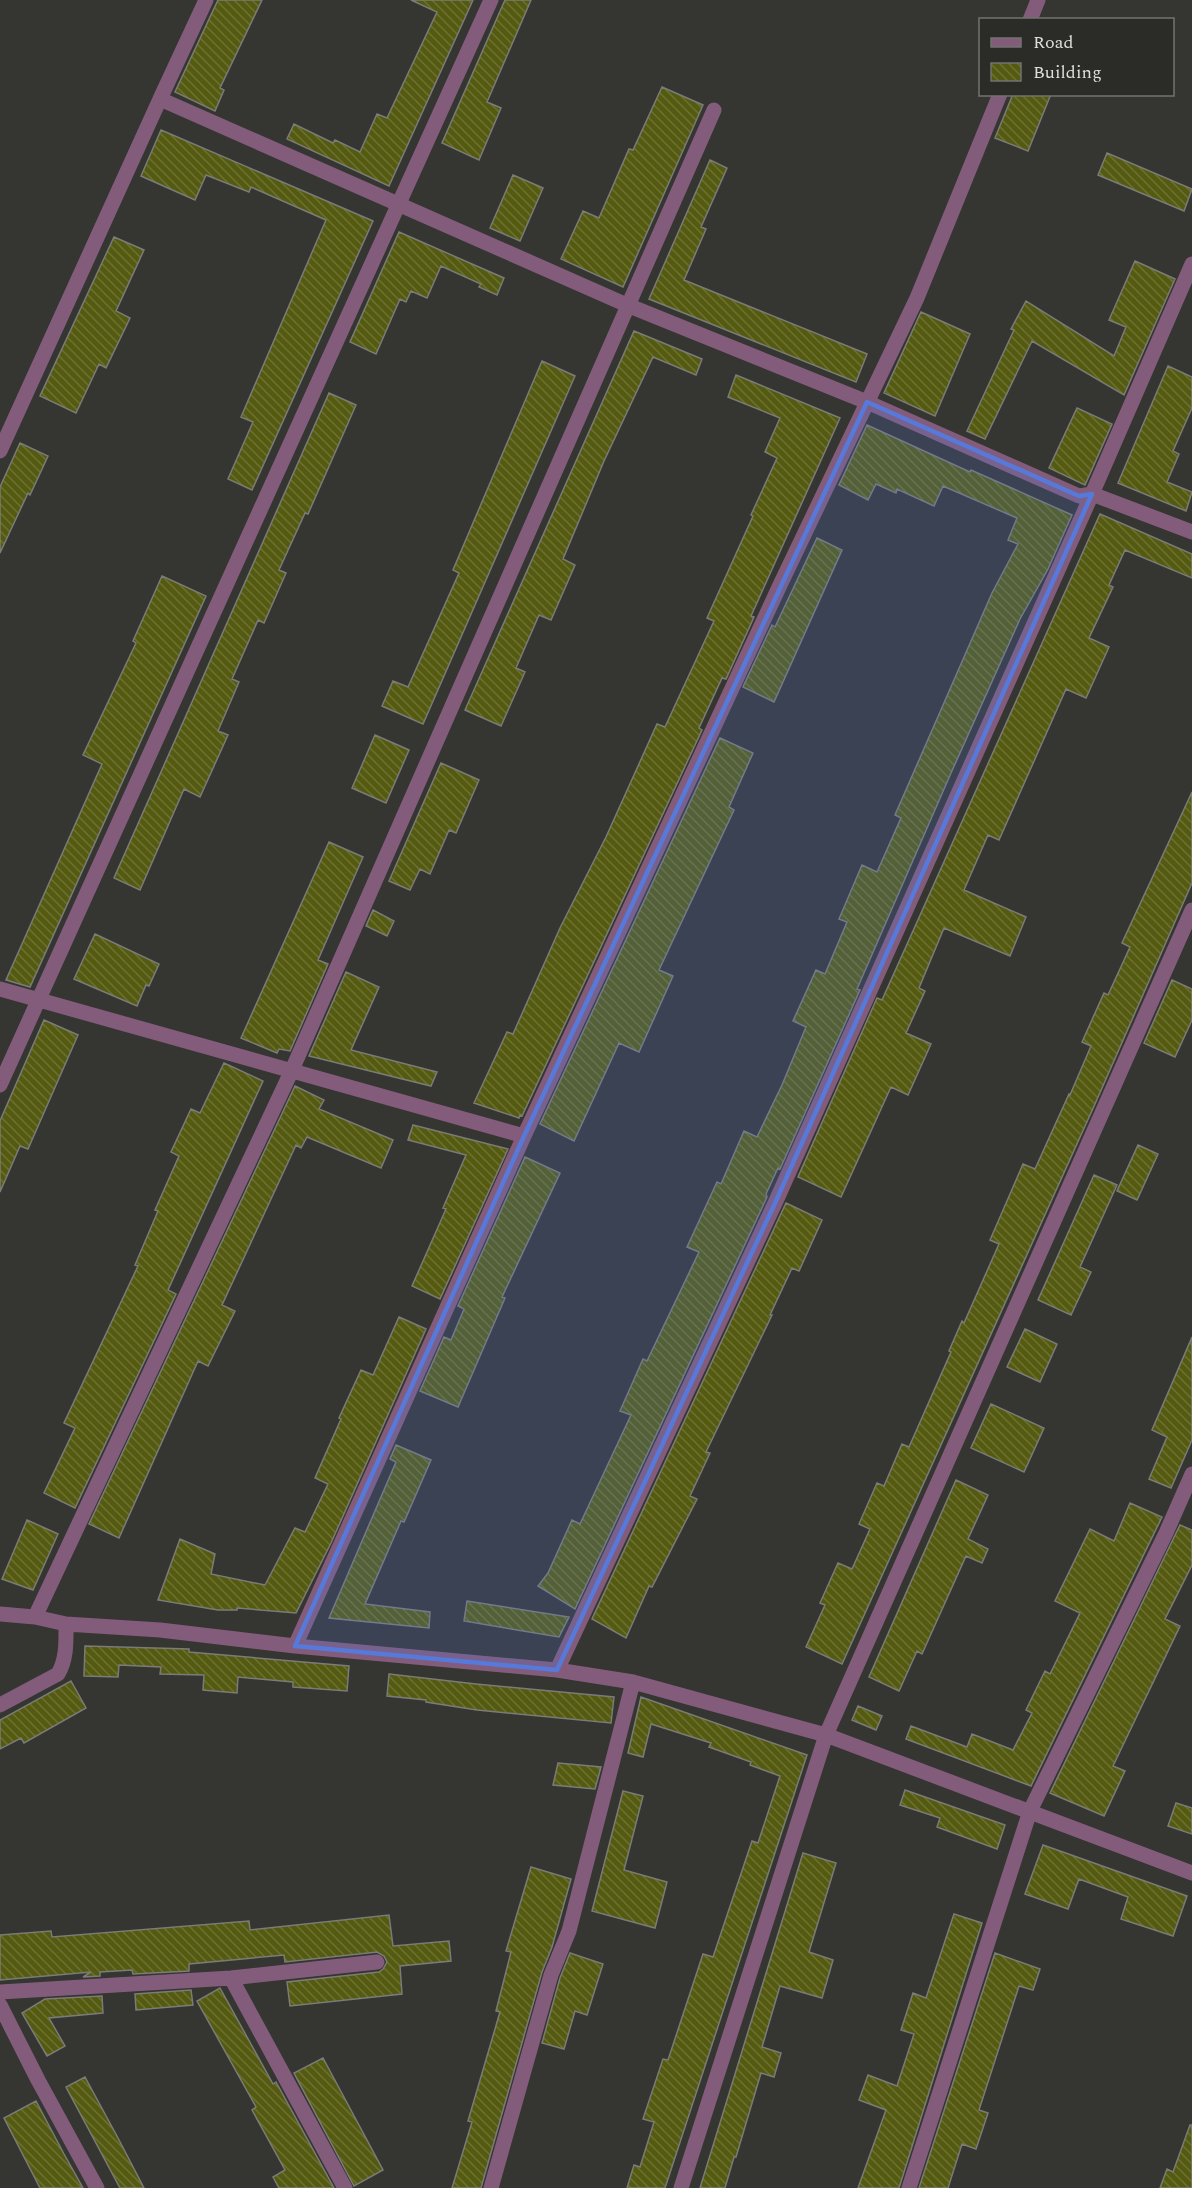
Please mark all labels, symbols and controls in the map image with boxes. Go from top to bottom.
legend [979,18,1174,96]
text: Road [1033,29,1074,56]
text: Building [1033,59,1102,86]

